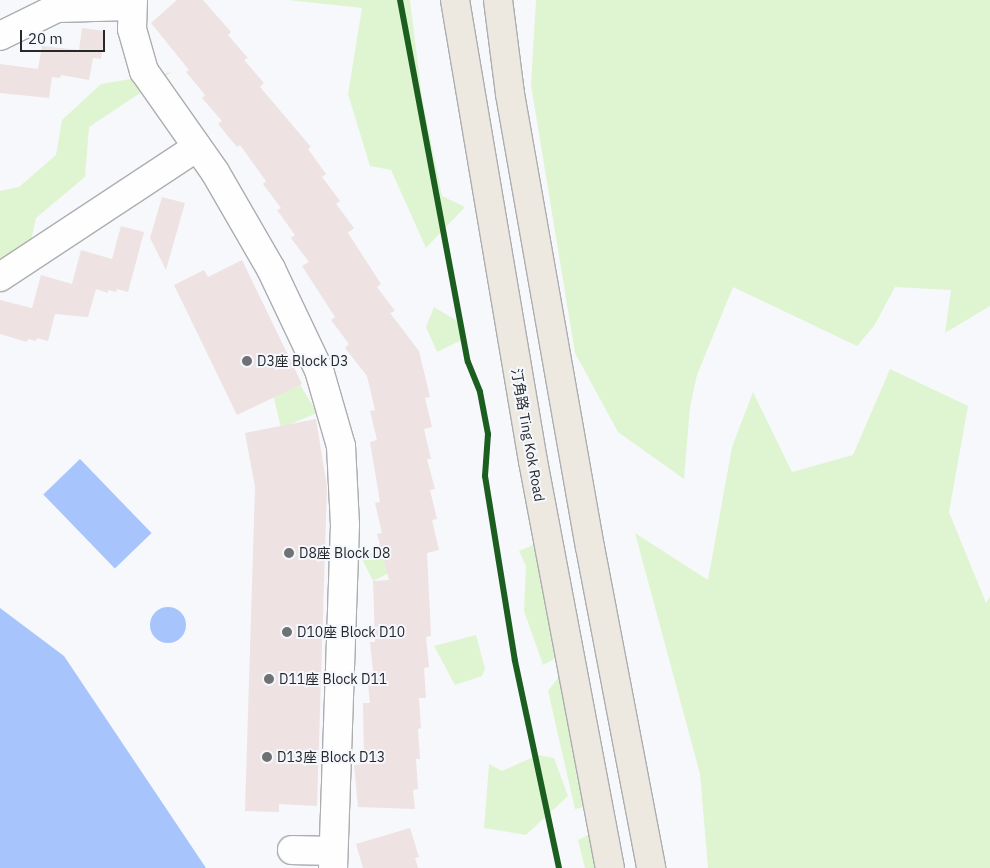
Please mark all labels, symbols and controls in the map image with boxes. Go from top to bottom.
scale bar [22,20,108,52]
text: 20 m [28,29,63,48]
place label: D3座 Block D3 [257,353,348,369]
marker: D3座 Block D3 [241,355,253,367]
street label: 汀角路 Ting Kok Road [508,367,548,503]
place label: D8座 Block D8 [299,545,390,561]
marker: D8座 Block D8 [283,547,295,559]
place label: D10座 Block D10 [297,624,405,640]
marker: D10座 Block D10 [281,626,293,638]
place label: D11座 Block D11 [279,671,387,687]
marker: D11座 Block D11 [263,673,275,685]
place label: D13座 Block D13 [277,749,385,765]
marker: D13座 Block D13 [261,751,273,763]

